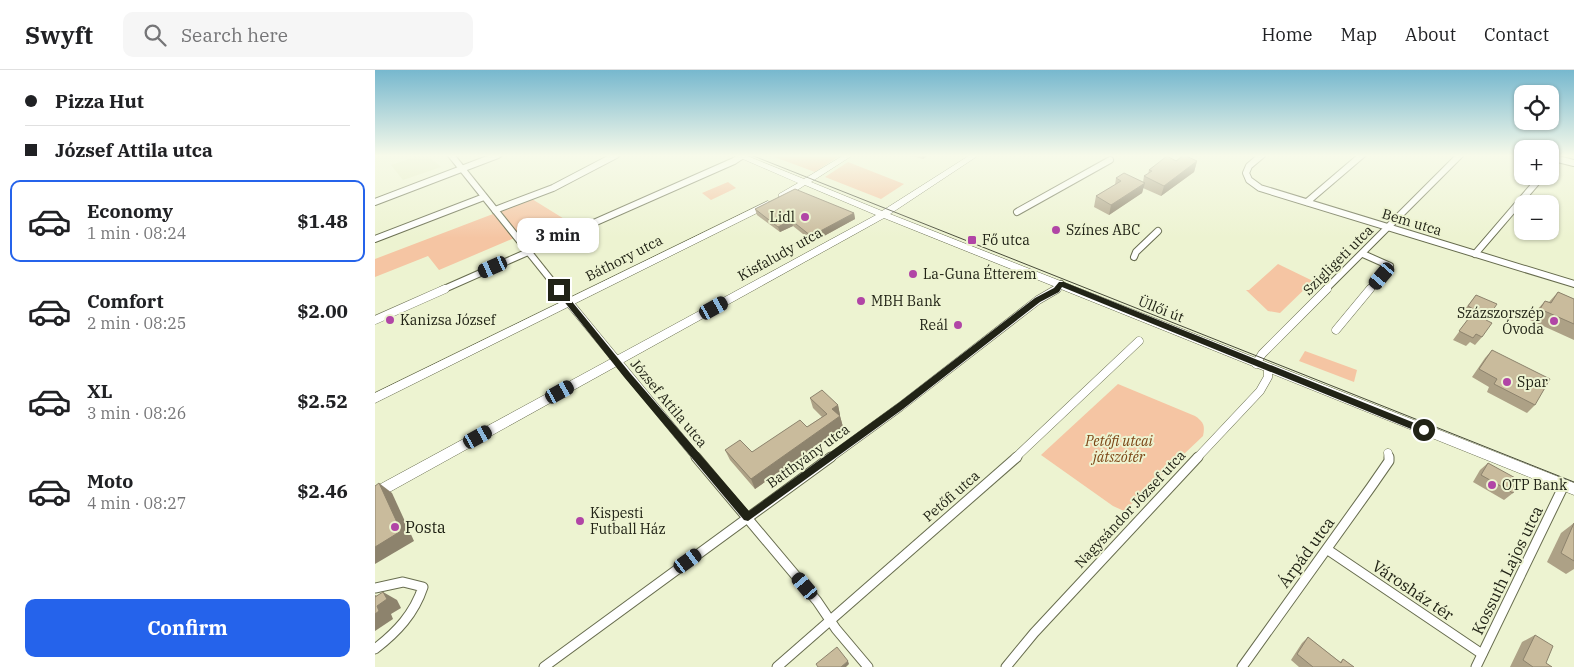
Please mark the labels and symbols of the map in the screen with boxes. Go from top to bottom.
street label: Bem utca [1380,204,1445,240]
place label: Lidl [770,208,795,226]
marker: Lidl [799,211,811,223]
callout: 3 min [518,218,600,252]
place label: Színes ABC [1066,221,1140,239]
street label: Szigligeti utca [1299,221,1377,299]
street label: Kisfaludy utca [735,223,826,285]
marker: Színes ABC [1050,224,1062,236]
street label: Báthory utca [582,231,666,285]
place label: Fő utca [982,231,1030,249]
marker: Fő utca [966,234,978,246]
car [476,254,509,280]
car [1366,260,1397,292]
place label: La-Guna Étterem [923,264,1037,283]
marker: La-Guna Étterem [907,268,919,280]
route end [548,279,570,301]
place label: MBH Bank [871,292,942,310]
street label: Üllői út [1135,292,1187,326]
car [697,294,730,322]
marker: MBH Bank [855,295,867,307]
place label: Százszorszép Óvoda [1457,304,1544,338]
place label: Kanizsa József [400,311,497,329]
marker: Kanizsa József [384,314,396,326]
marker: Százszorszép Óvoda [1548,315,1560,327]
place label: Reál [919,316,948,334]
marker: Reál [952,319,964,331]
street label: József Attila utca [627,355,712,451]
place label: Spar [1517,373,1549,391]
marker: Spar [1501,376,1513,388]
car [543,378,576,406]
route start [1413,419,1435,441]
street label: Batthyány utca [763,420,853,492]
car [461,423,494,451]
park label: Petőfi utcai játszótér [1084,432,1154,466]
street label: Nagysándor József utca [1071,446,1190,572]
street label: Petőfi utca [919,466,983,526]
place label: OTP Bank [1502,476,1568,494]
marker: OTP Bank [1486,479,1498,491]
street label: Kossuth Lajos utca [1467,502,1547,638]
place label: Kispesti Futball Ház [590,504,666,538]
street label: Árpád utca [1273,512,1339,591]
marker: Kispesti Futball Ház [574,515,586,527]
place label: Posta [405,517,446,537]
marker: Posta [389,521,401,533]
car [671,546,704,576]
street label: Városház tér [1368,555,1458,625]
car [789,570,820,602]

